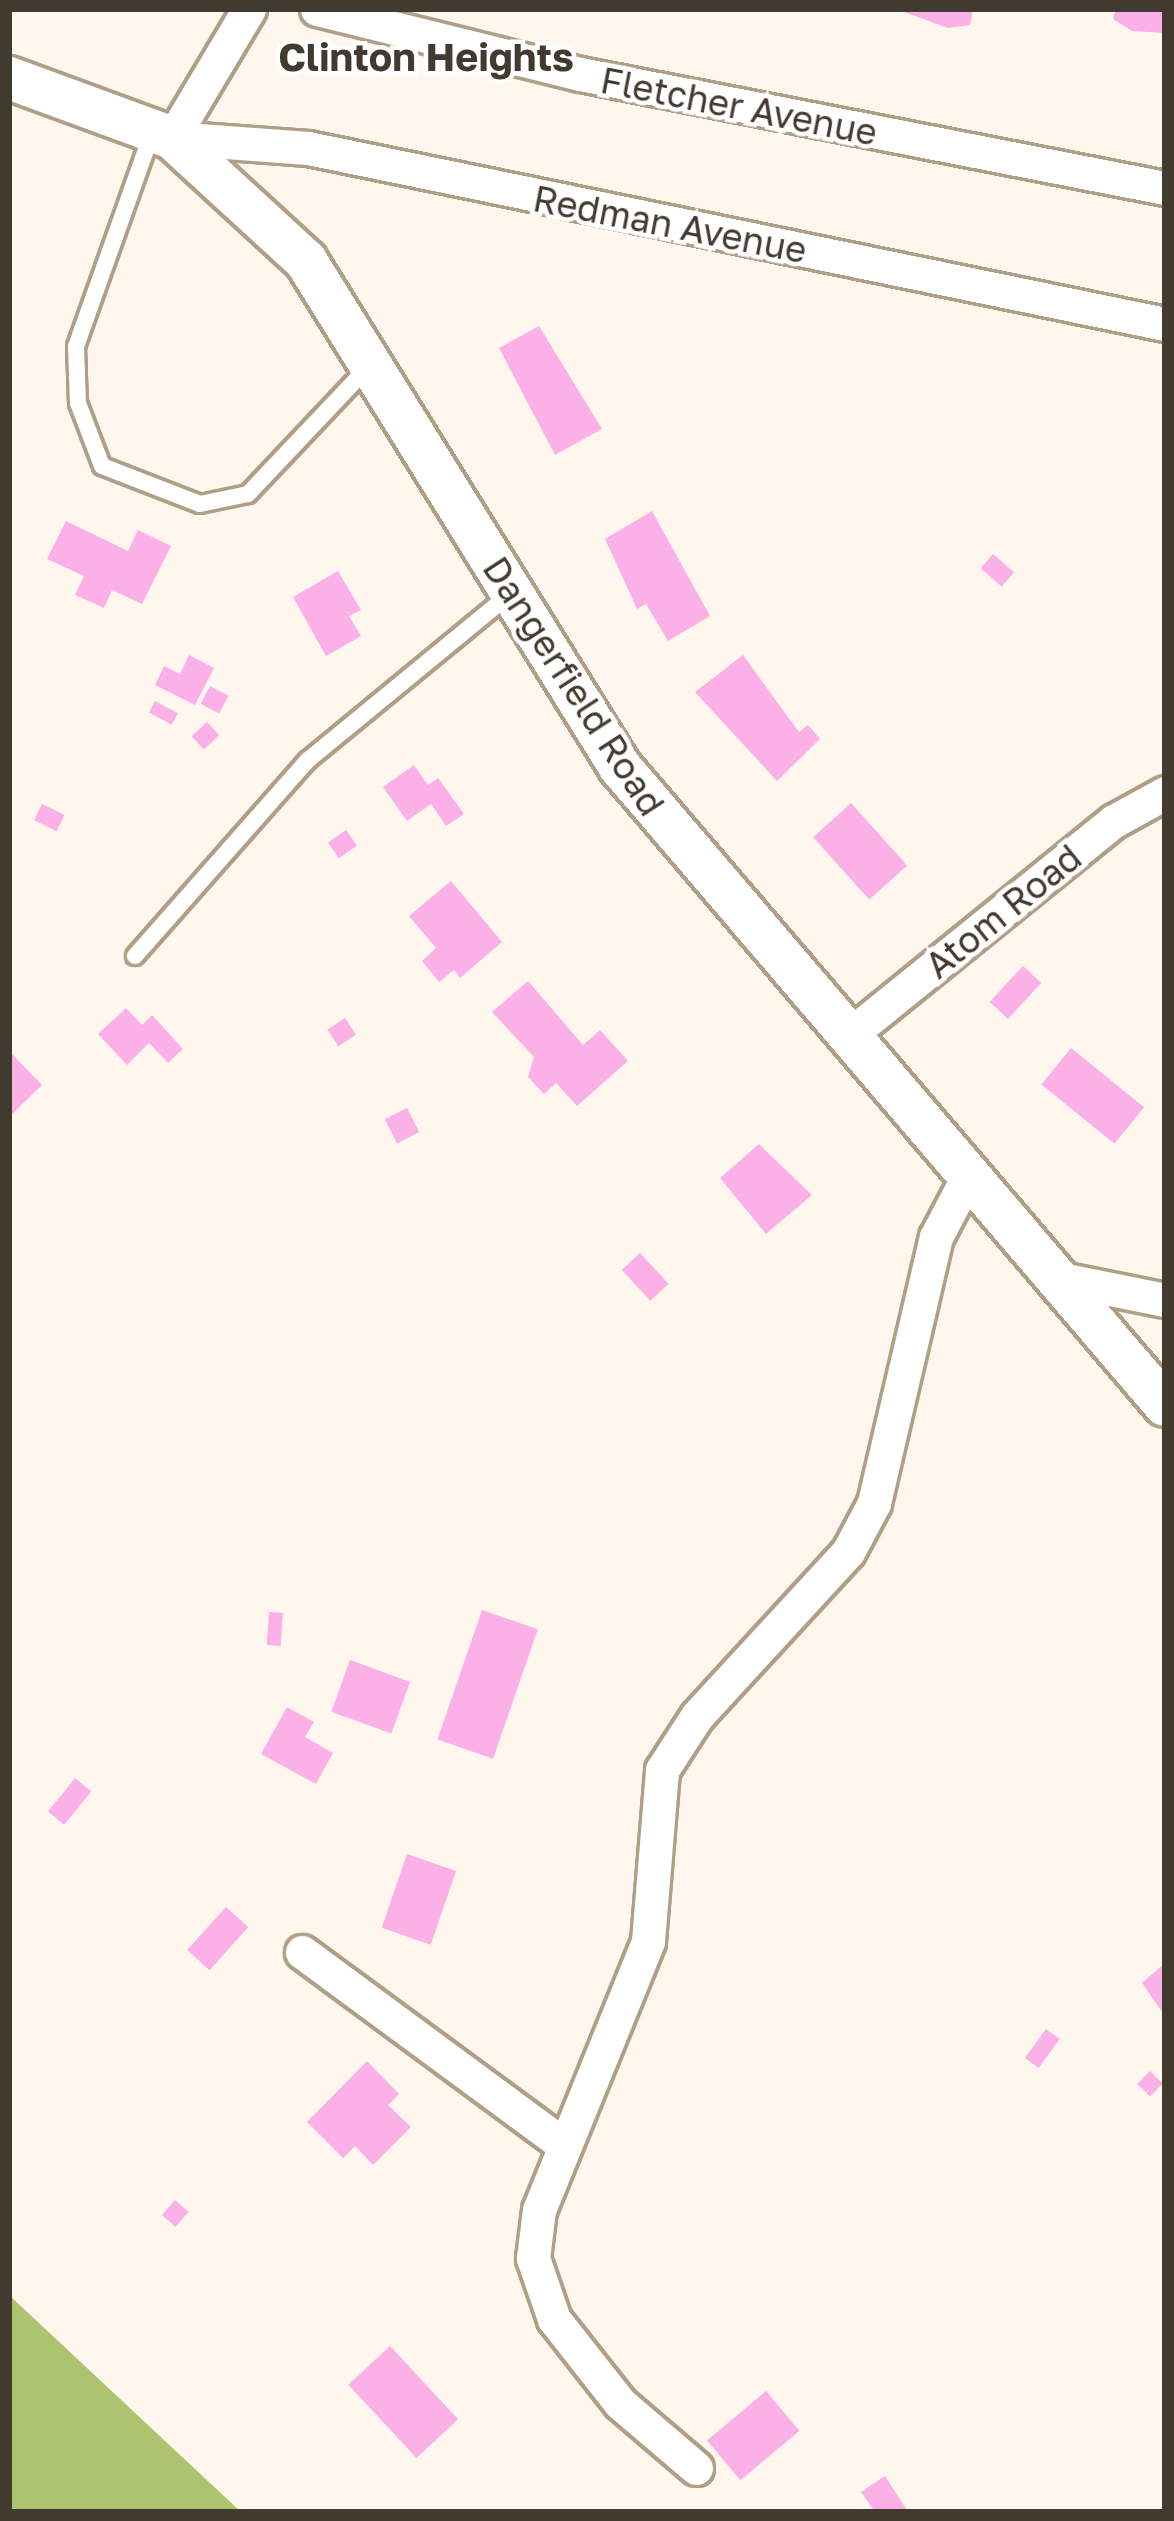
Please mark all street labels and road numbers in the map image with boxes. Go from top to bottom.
street label: Fletcher Avenue [597,58,881,154]
street label: Redman Avenue [530,176,810,272]
street label: Dangerfield Road [474,549,674,823]
street label: Atom Road [916,835,1090,987]

